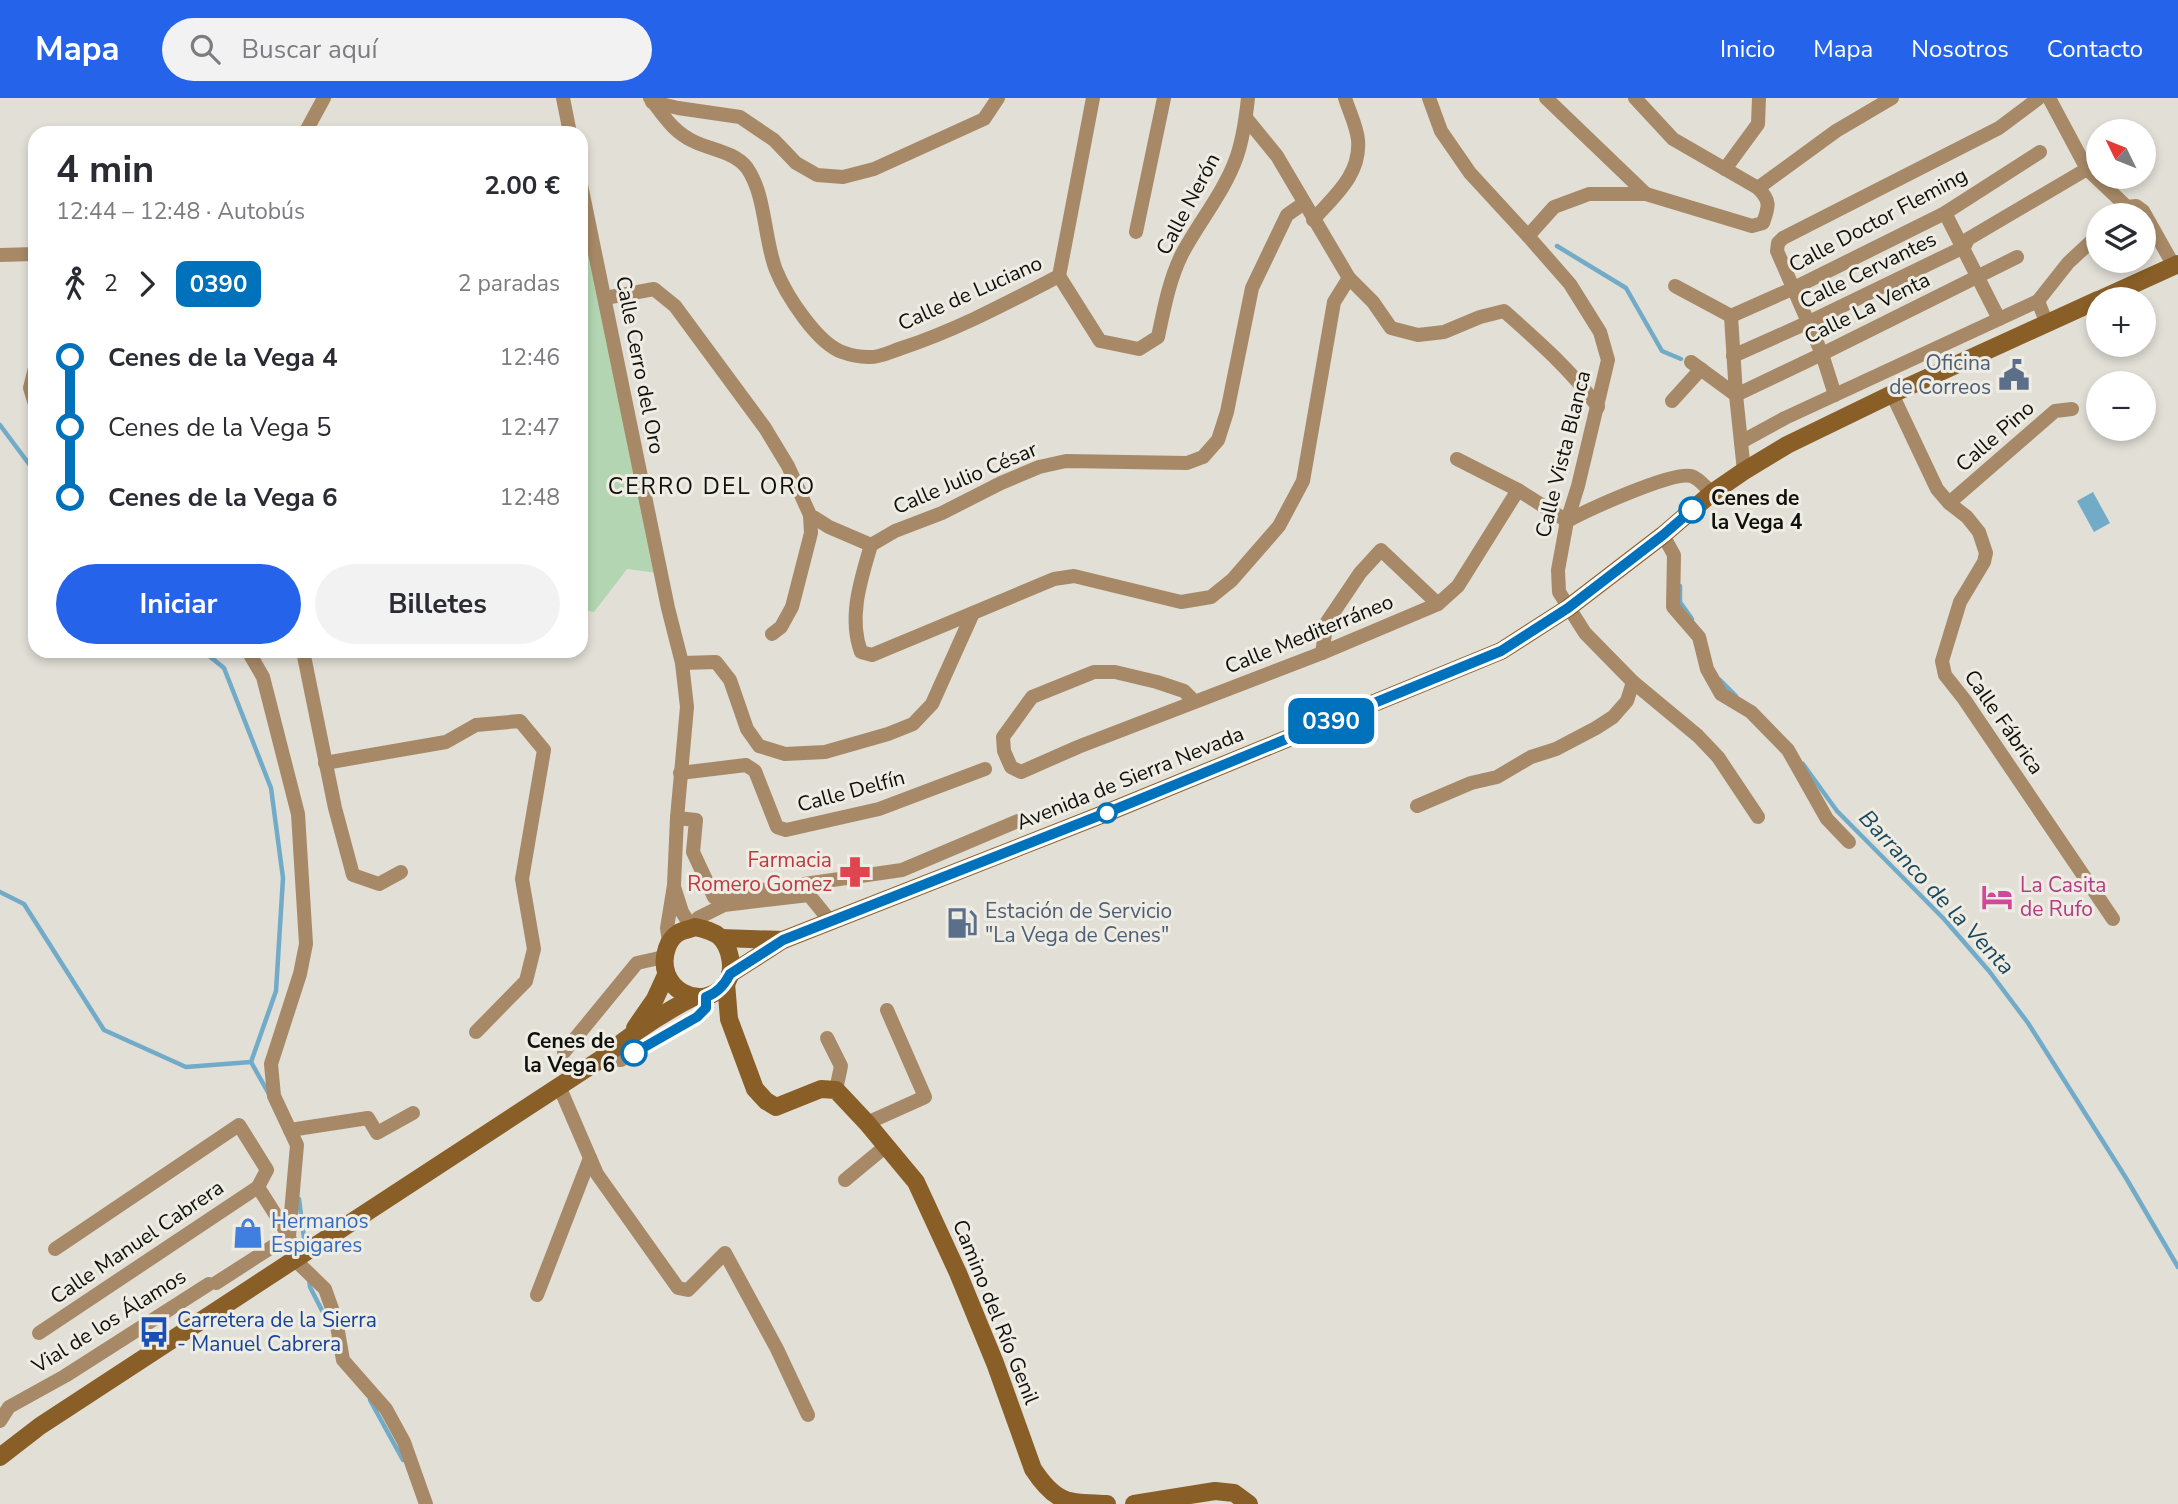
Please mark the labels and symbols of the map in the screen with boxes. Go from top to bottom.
north arrow [2086,119,2156,189]
street label: Calle Nerón [1149,148,1227,260]
street label: Calle Doctor Fleming [1784,161,1972,279]
street label: Calle Cervantes [1795,225,1941,315]
street label: Calle de Luciano [894,249,1046,337]
street label: Calle La Venta [1799,265,1935,351]
street label: Calle Cerro del Oro [609,274,671,456]
place label: Oficina de Correos [1889,349,1991,401]
public building icon: Oficina de Correos [1997,358,2031,392]
street label: Calle Vista Blanca [1529,368,1597,540]
street label: Calle Pino [1950,394,2040,478]
street label: Calle Julio César [889,435,1042,521]
district label: CERRO DEL ORO [608,471,816,502]
place label: Cenes de la Vega 4 [1711,484,1803,536]
marker: Cenes de la Vega 4 [1679,497,1705,523]
street label: Calle Mediterráneo [1221,587,1397,681]
street label: Calle Fábrica [1958,664,2050,780]
line badge: 0390 [1282,698,1380,744]
street label: Avenida de Sierra Nevada [1012,719,1248,837]
street label: Calle Delfín [794,763,908,819]
unlabelled marker [1097,803,1117,823]
water label: Barranco de la Venta [1852,803,2021,982]
place label: Farmacia Romero Gomez [687,846,832,898]
pharmacy icon: Farmacia Romero Gomez [838,855,872,889]
place label: La Casita de Rufo [2020,871,2106,923]
hotel icon: La Casita de Rufo [1980,880,2014,914]
place label: Estación de Servicio "La Vega de Cenes" [985,897,1172,949]
fuel station icon: Estación de Servicio "La Vega de Cenes" [945,906,979,940]
place label: Cenes de la Vega 6 [524,1027,615,1079]
marker: Cenes de la Vega 6 [621,1040,647,1066]
street label: Calle Manuel Cabrera [45,1173,229,1311]
place label: Hermanos Espigares [271,1207,368,1259]
street label: Camino del Río Genil [946,1215,1046,1409]
shop icon: Hermanos Espigares [231,1216,265,1250]
street label: Vial de los Álamos [26,1262,191,1380]
place label: Carretera de la Sierra - Manuel Cabrera [177,1306,377,1358]
bus stop icon: Carretera de la Sierra - Manuel Cabrera [137,1315,171,1349]

